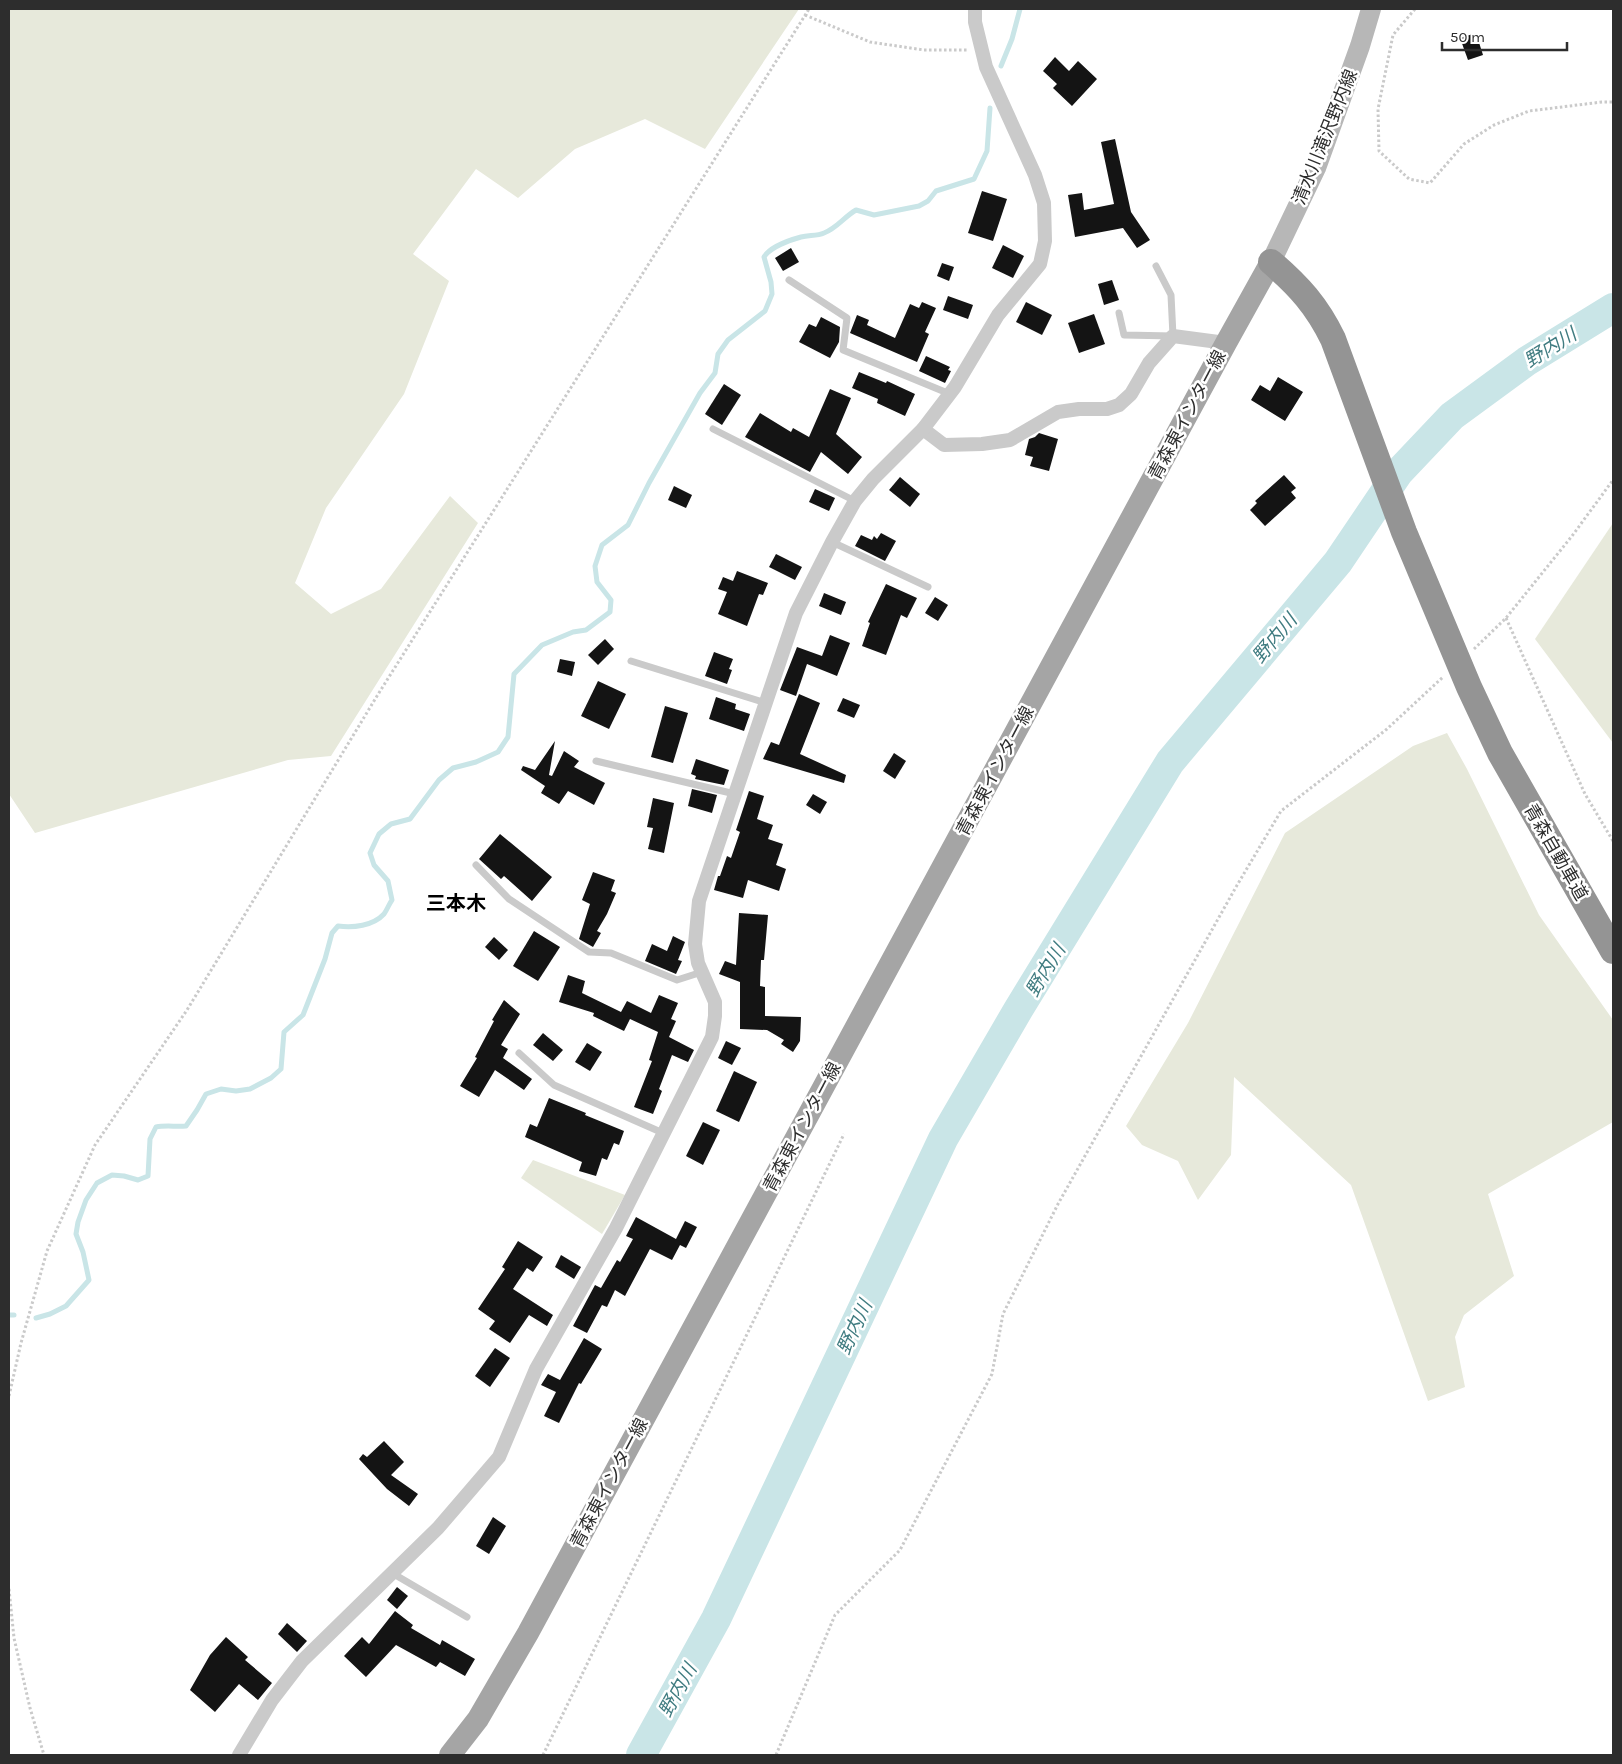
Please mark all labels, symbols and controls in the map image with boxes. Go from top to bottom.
scale bar [1442,20,1567,52]
text: 50 m [1450,28,1485,46]
street label: 清水川滝沢野内線 [1288,66,1362,208]
water label: 野内川 [1521,322,1582,372]
street label: 青森東インター線 [1143,346,1231,484]
water label: 野内川 [1248,608,1303,668]
street label: 青森東インター線 [951,702,1039,840]
street label: 青森自動車道 [1519,800,1593,904]
district label: 三本木 [426,892,486,915]
water label: 野内川 [1022,939,1071,1001]
street label: 青森東インター線 [758,1058,846,1196]
water label: 野内川 [833,1295,878,1358]
street label: 青森東インター線 [565,1414,653,1552]
water label: 野内川 [654,1658,702,1721]

